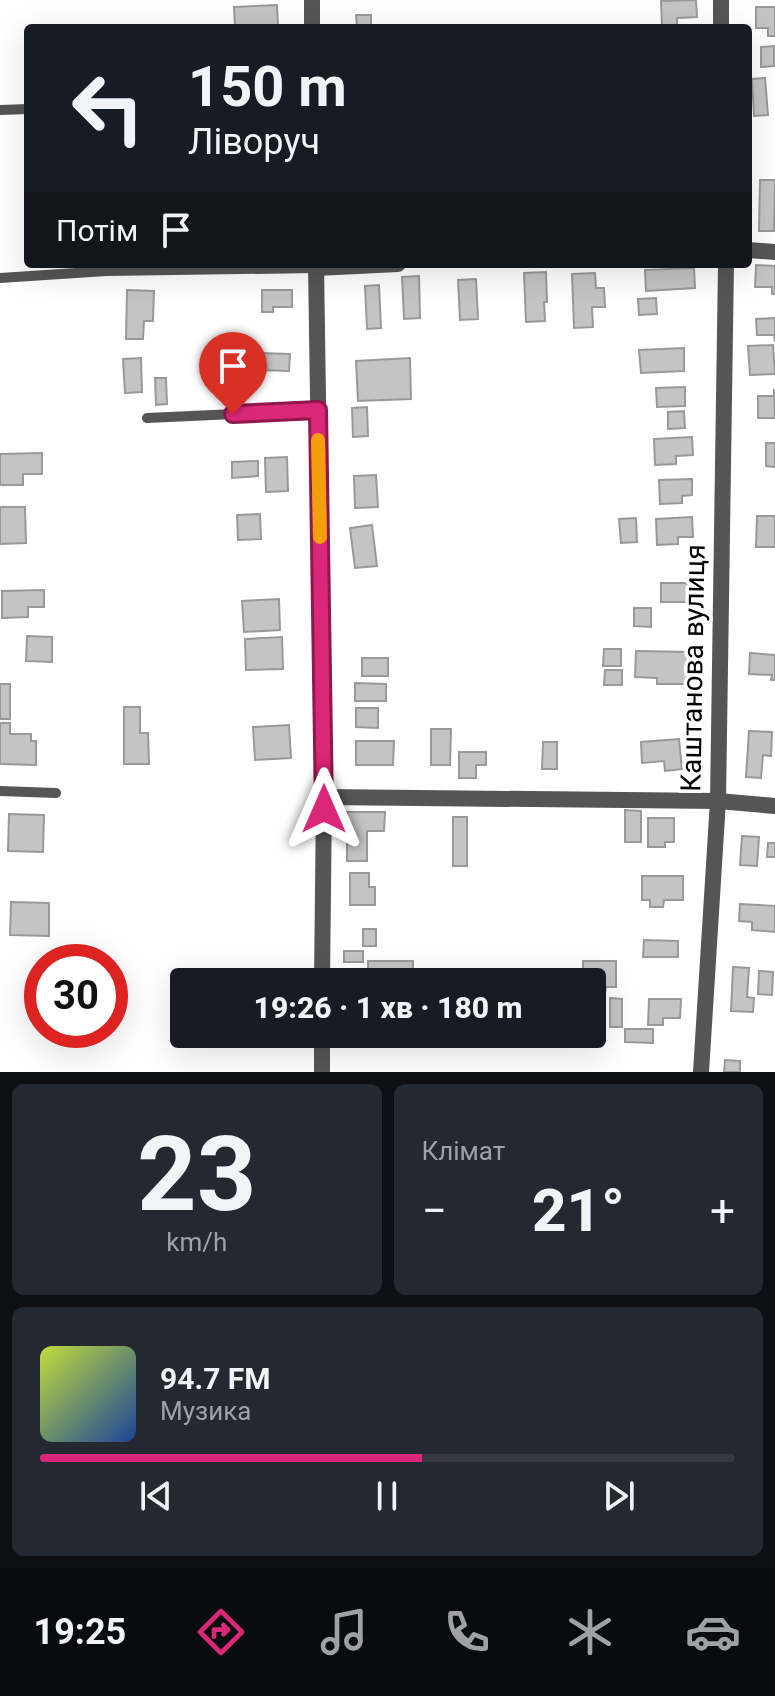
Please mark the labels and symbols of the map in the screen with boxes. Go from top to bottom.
pin [199,332,267,414]
street label: Каштанова вулиця [674,544,712,792]
position arrow [282,767,366,851]
speed limit sign: 30 [24,944,128,1048]

